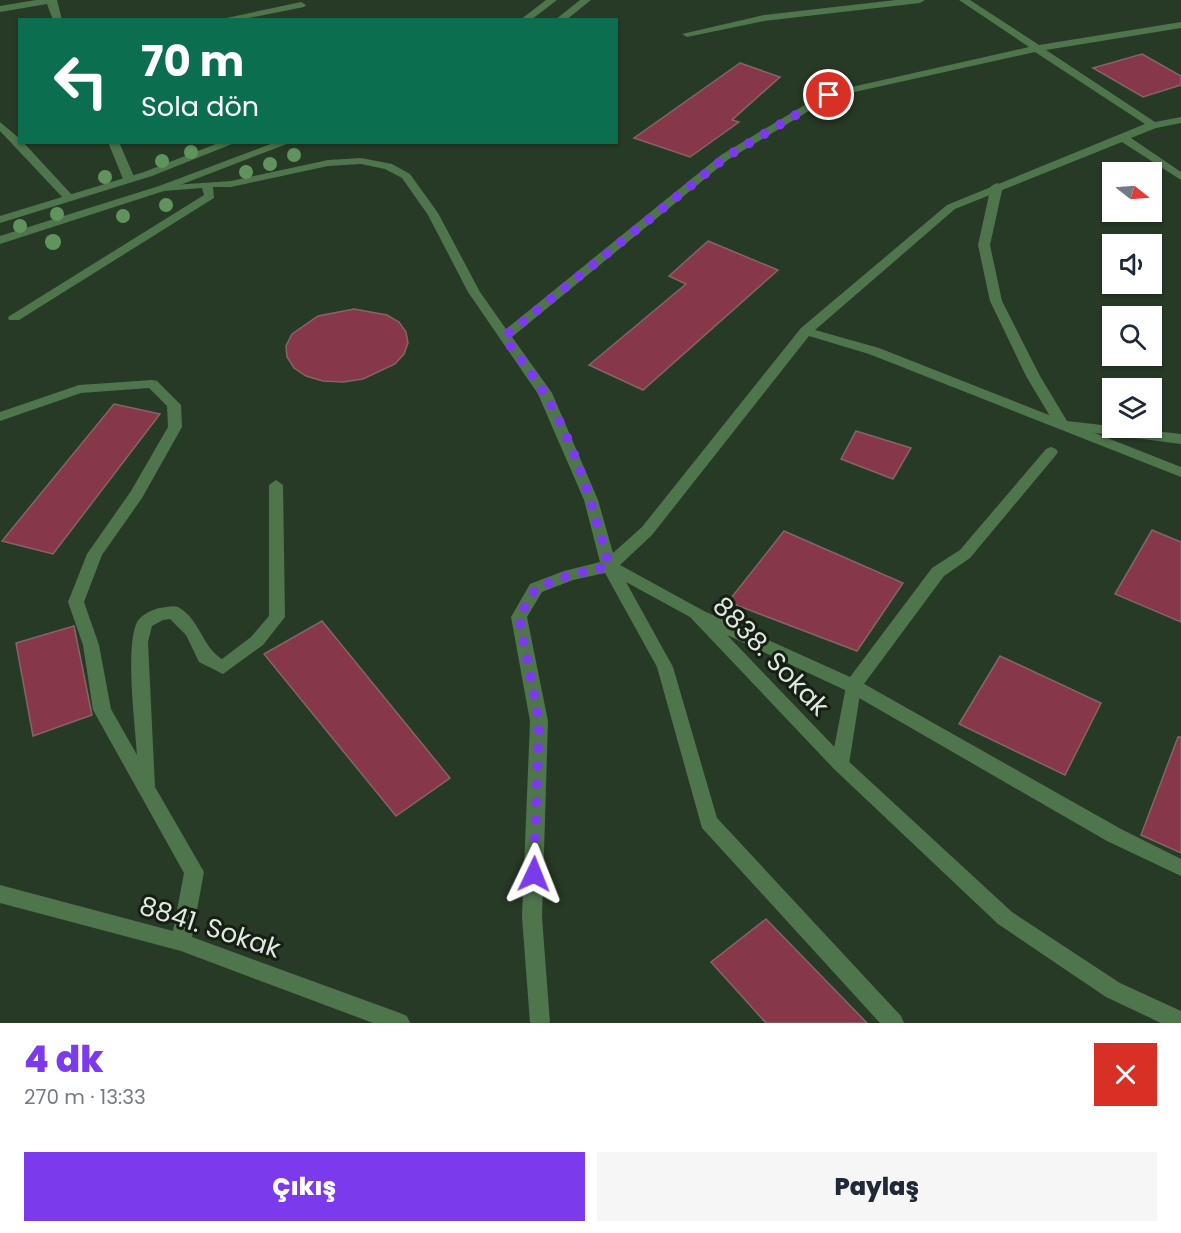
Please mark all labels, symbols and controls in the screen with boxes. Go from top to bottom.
text: 70 m [141,32,244,91]
icon: left [42,42,120,120]
pin [803,69,854,120]
icon: arrive [812,78,845,111]
text: Sola dön [141,88,259,125]
north arrow [1102,162,1162,222]
map controls [1102,162,1162,438]
button: sound [1102,234,1162,294]
button: search [1102,306,1162,366]
button: layers [1102,378,1162,438]
street label: 8838. Sokak [705,588,838,724]
position arrow [502,842,566,906]
street label: 8841. Sokak [135,887,286,967]
text: 4 dk [24,1034,104,1085]
button: close [1094,1043,1157,1106]
text: 270 m · 13:33 [24,1083,146,1111]
button: Çıkış [24,1152,585,1221]
button: Paylaş [597,1152,1157,1221]

